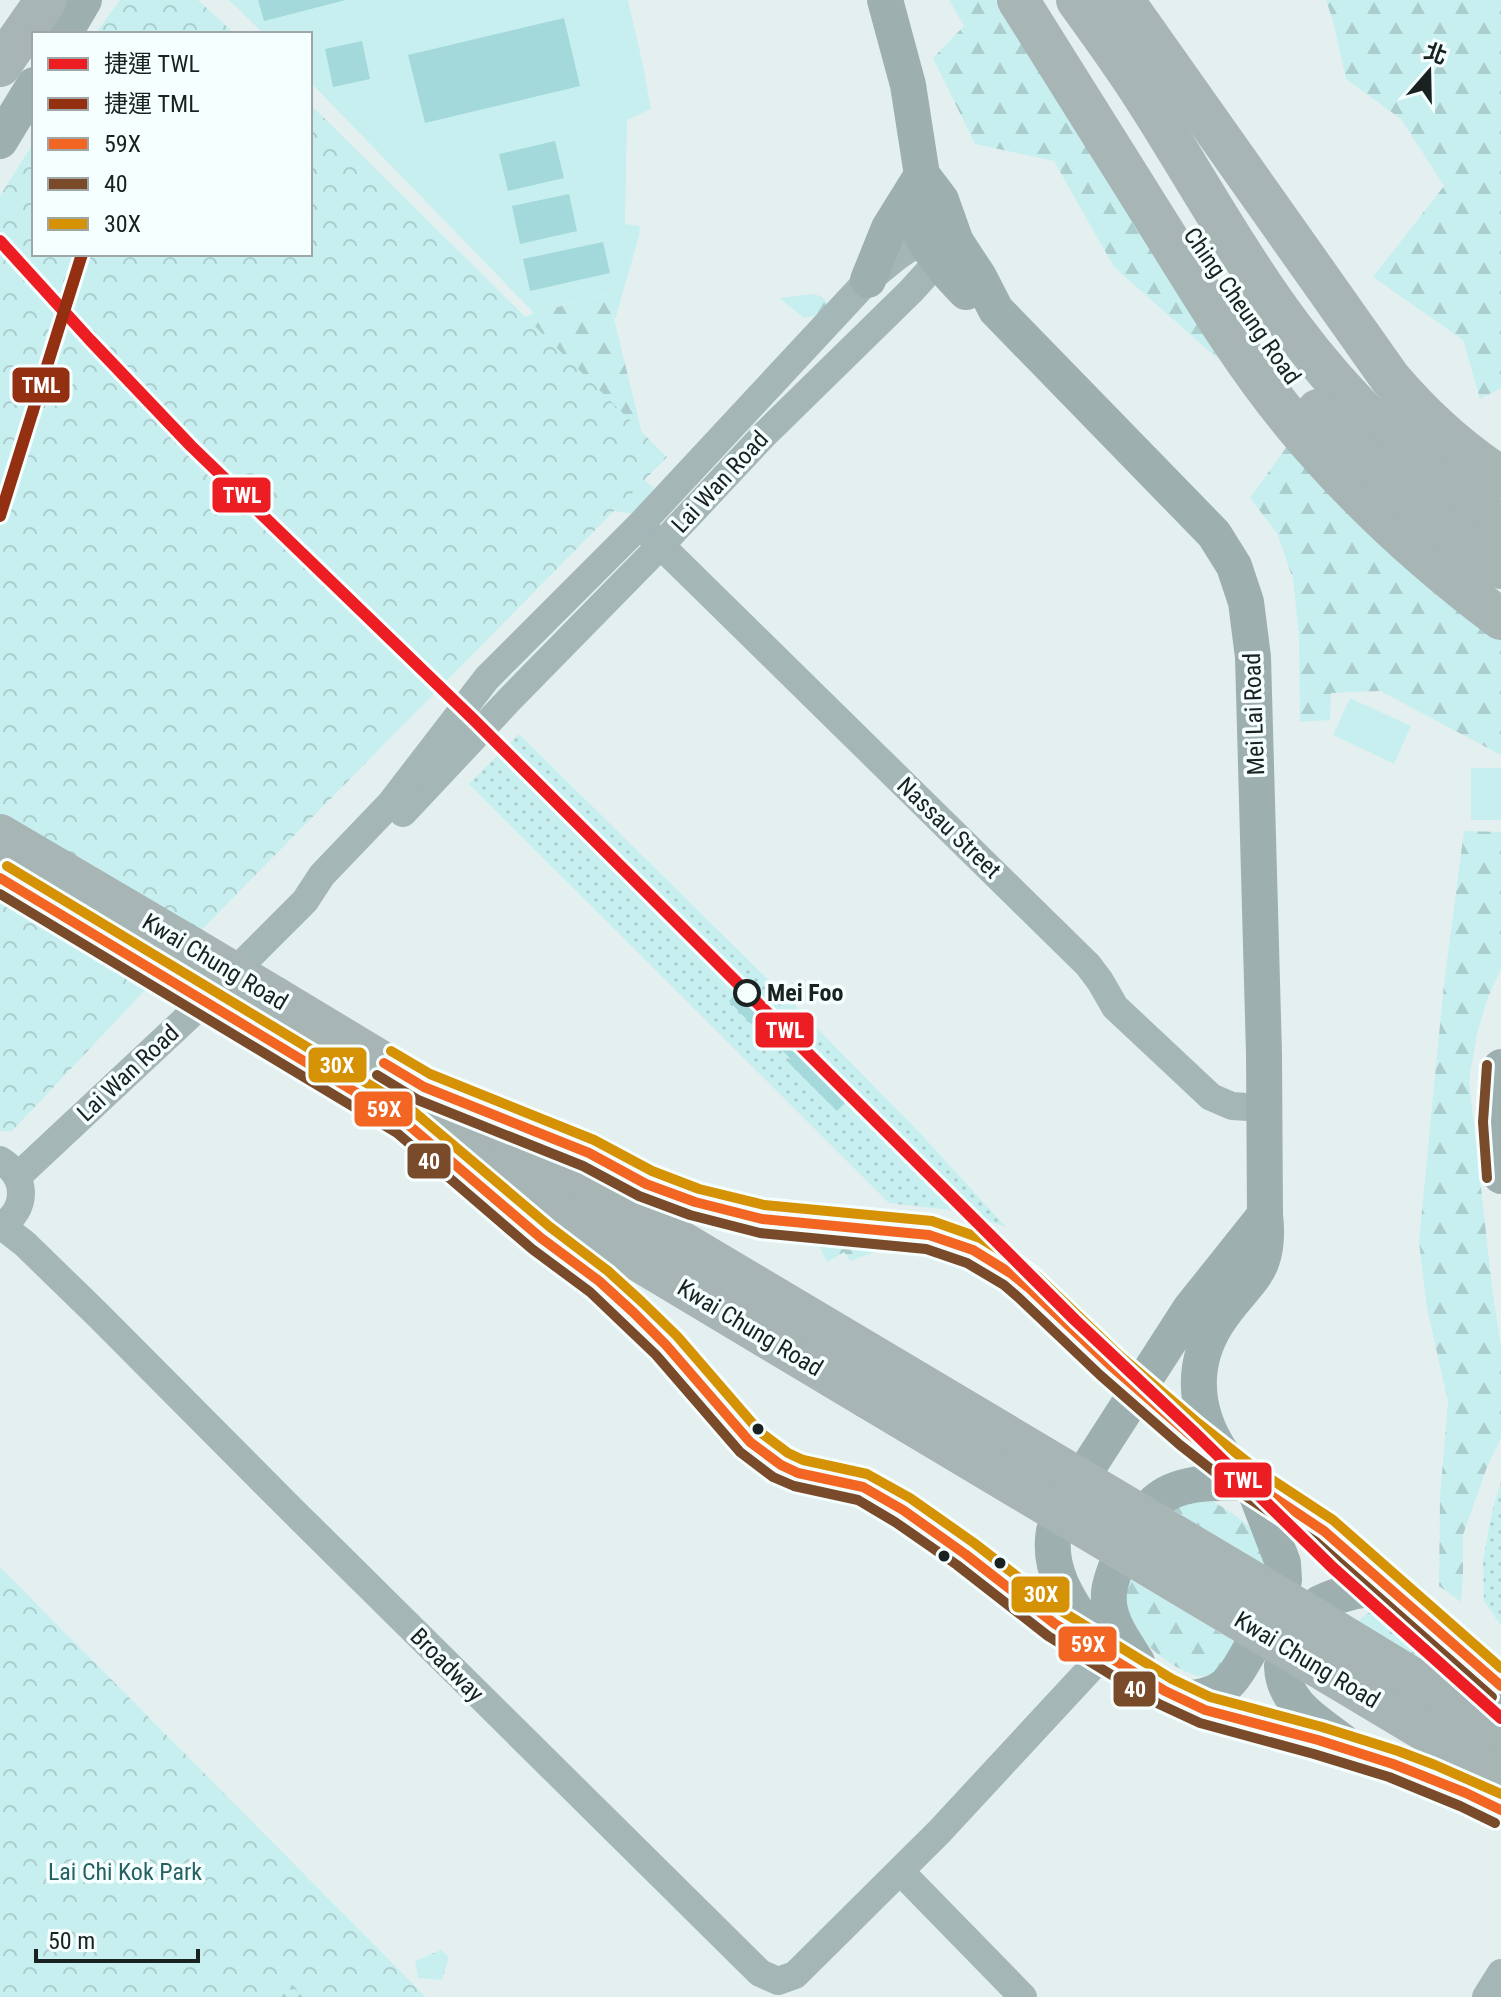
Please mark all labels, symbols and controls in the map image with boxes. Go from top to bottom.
legend [32,32,312,256]
north arrow [1389,32,1469,112]
text: 北 [1421,38,1450,69]
text: 捷運 TWL [104,50,200,78]
text: 捷運 TML [104,90,200,118]
text: 59X [104,130,141,158]
text: 40 [104,170,128,198]
text: 30X [104,210,141,238]
street label: Ching Cheung Road [1178,222,1306,390]
line badge: TML [11,366,71,404]
text: TML [21,373,61,398]
street label: Lai Wan Road [666,425,774,539]
line badge: TWL [211,476,272,514]
text: TWL [222,483,262,508]
street label: Mei Lai Road [1238,652,1270,776]
street label: Nassau Street [891,772,1007,884]
street label: Kwai Chung Road [137,908,293,1016]
place label: Mei Foo [767,979,843,1007]
marker: Mei Foo [734,980,760,1006]
line badge: TWL [754,1011,815,1049]
text: TWL [765,1018,805,1043]
street label: Lai Wan Road [71,1019,185,1127]
line badge: 30X [307,1046,368,1084]
text: 30X [320,1053,354,1078]
line badge: 59X [353,1090,414,1128]
text: 59X [367,1097,401,1122]
line badge: 40 [406,1142,452,1180]
text: 40 [418,1149,440,1174]
street label: Kwai Chung Road [672,1274,828,1382]
unlabelled marker [750,1421,766,1437]
line badge: TWL [1213,1461,1273,1499]
text: TWL [1223,1468,1263,1493]
unlabelled marker [936,1548,952,1564]
unlabelled marker [992,1555,1008,1571]
line badge: 30X [1010,1575,1071,1614]
text: 30X [1024,1582,1058,1607]
street label: Kwai Chung Road [1229,1606,1385,1714]
street label: Broadway [404,1622,490,1708]
line badge: 59X [1057,1625,1118,1663]
text: 59X [1071,1632,1105,1657]
line badge: 40 [1112,1670,1157,1708]
text: 40 [1124,1677,1146,1702]
park label: Lai Chi Kok Park [48,1858,202,1886]
scale bar [36,1913,198,1963]
text: 50 m [48,1927,95,1955]

